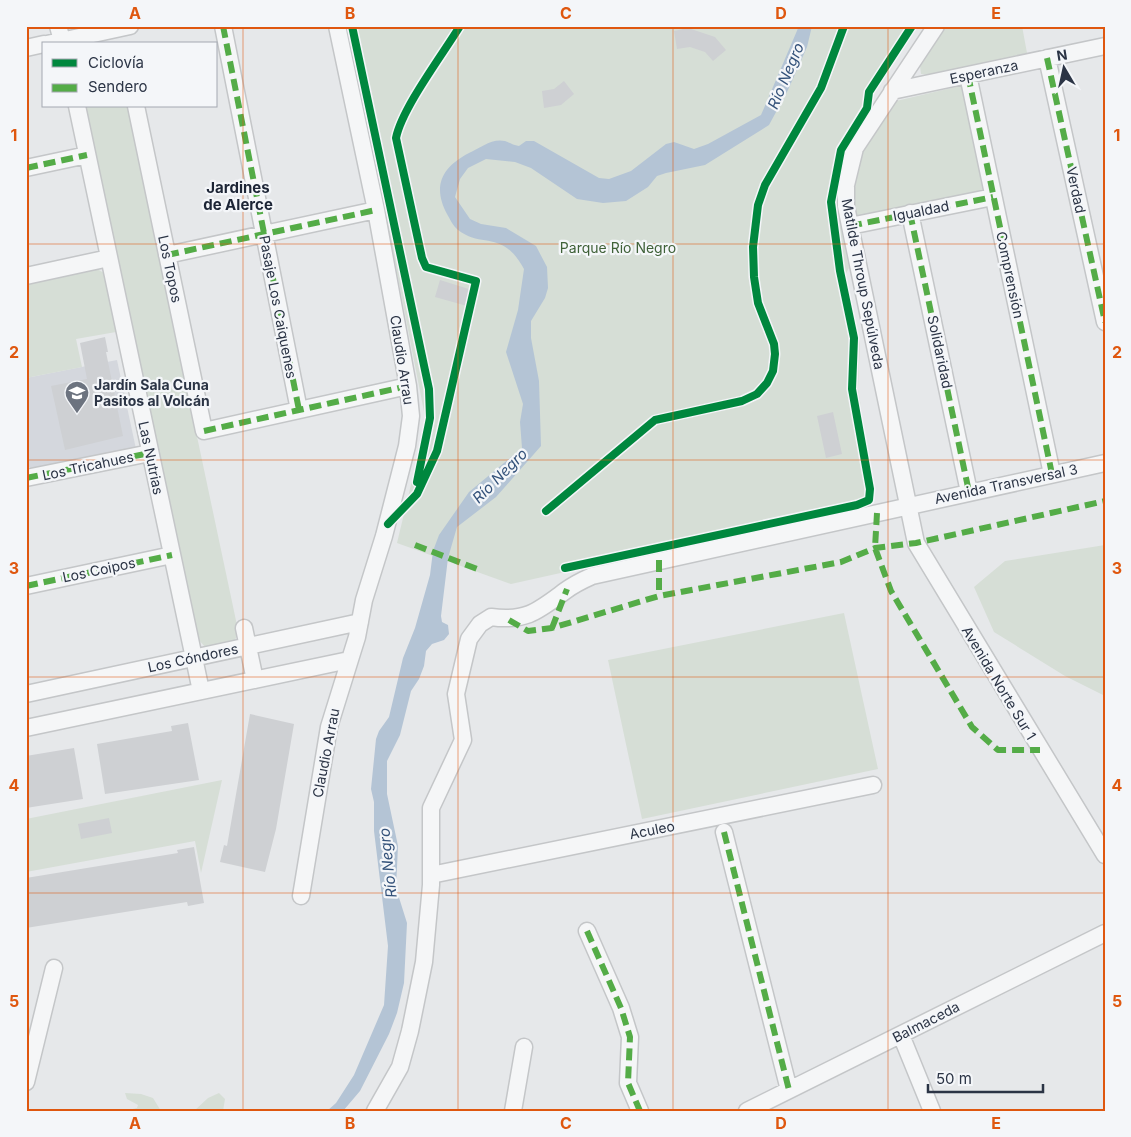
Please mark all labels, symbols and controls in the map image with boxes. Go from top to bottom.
text: A [129,3,141,23]
text: B [345,3,355,23]
text: C [560,3,572,23]
text: D [775,3,787,23]
text: E [991,3,1001,23]
water label: Río Negro [763,40,808,112]
legend [42,42,218,108]
north arrow [1038,42,1088,92]
text: N [1055,45,1068,64]
text: Ciclovía [88,53,144,72]
street label: Esperanza [948,56,1020,87]
text: Sendero [88,77,148,96]
text: 1 [11,125,17,145]
text: 1 [1114,125,1120,145]
street label: Verdad [1063,165,1090,215]
district label: Jardines de Alerce [203,178,273,214]
street label: Matilde Throup Sepúlveda [839,197,888,371]
street label: Igualdad [891,197,950,224]
street label: Comprensión [993,230,1028,320]
street label: Los Topos [155,234,186,304]
street label: Pasaje Los Caiquenes [256,234,301,380]
park label: Parque Río Negro [560,239,676,256]
street label: Claudio Arrau [387,314,418,406]
street label: Solidaridad [924,314,957,390]
text: 2 [9,342,19,362]
text: 2 [1112,342,1122,362]
place label: Jardín Sala Cuna Pasitos al Volcán [94,376,210,409]
school or university icon: Jardín Sala Cuna Pasitos al Volcán [64,380,90,414]
street label: Las Nutrias [135,420,168,496]
water label: Río Negro [468,444,531,507]
street label: Los Tricahues [41,448,135,483]
street label: Avenida Transversal 3 [933,460,1079,507]
street label: Los Coipos [61,554,137,586]
text: 3 [9,558,19,578]
text: 3 [1112,558,1122,578]
street label: Avenida Norte Sur 1 [959,623,1040,743]
street label: Los Cóndores [146,640,240,675]
street label: Claudio Arrau [309,707,342,799]
text: 4 [9,775,20,795]
text: 4 [1112,775,1123,795]
street label: Aculeo [628,817,676,842]
water label: Río Negro [374,827,401,899]
text: 5 [9,991,19,1011]
text: 5 [1112,991,1122,1011]
street label: Balmaceda [889,997,962,1046]
scale bar [928,1062,1044,1094]
text: 50 m [936,1069,972,1088]
text: A [129,1113,141,1133]
text: B [345,1113,355,1133]
text: C [560,1113,572,1133]
text: D [775,1113,787,1133]
text: E [991,1113,1001,1133]

